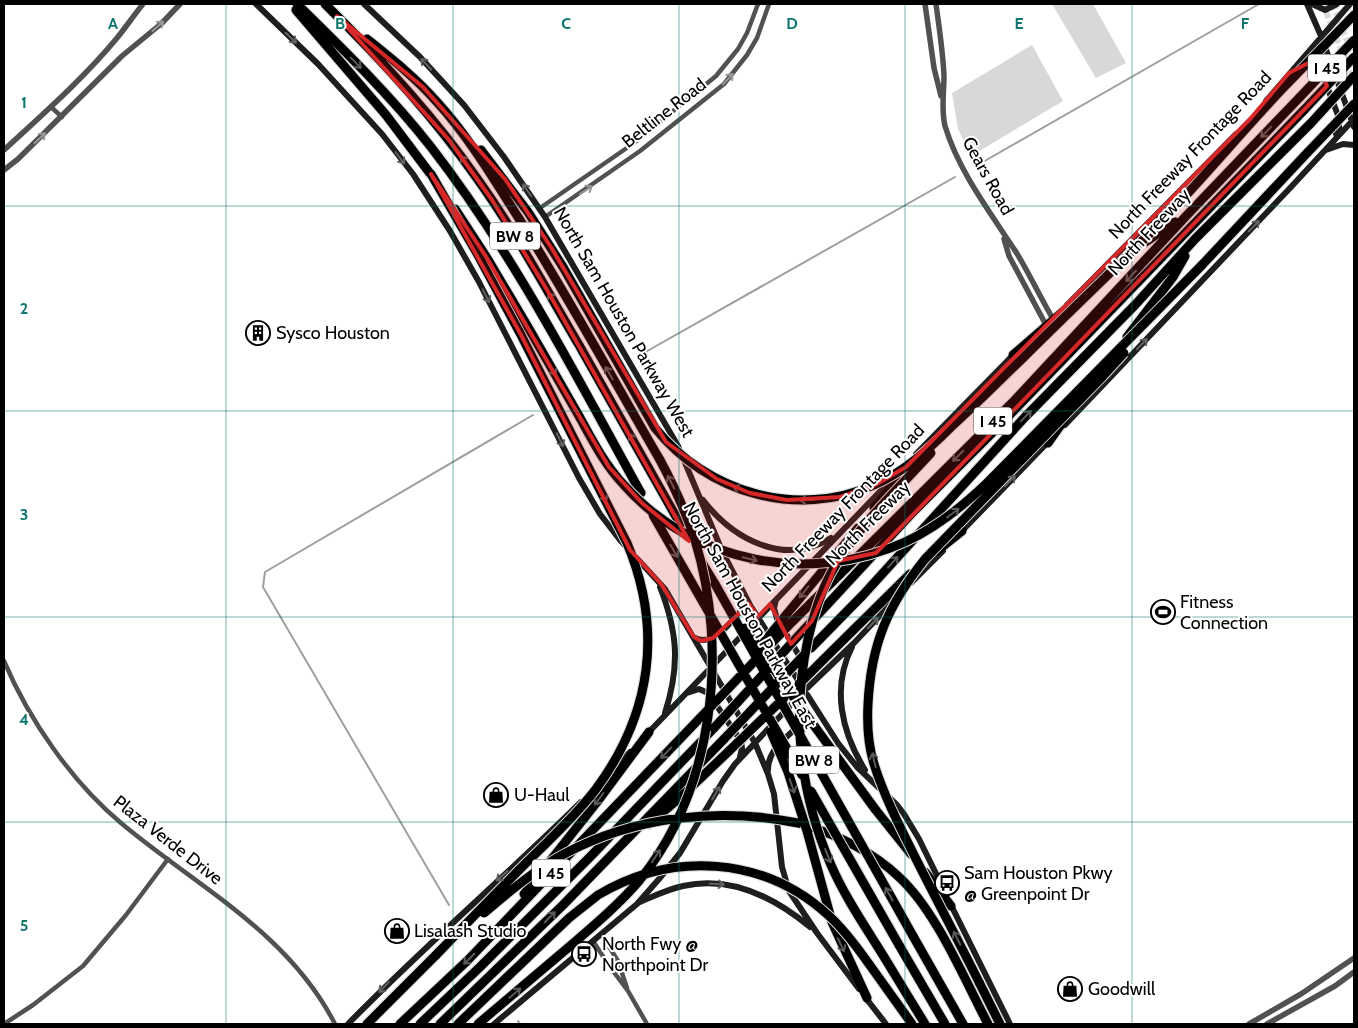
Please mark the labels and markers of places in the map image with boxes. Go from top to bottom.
building icon: Sysco Houston [245,320,271,346]
place label: Sysco Houston [276,322,390,344]
place label: Fitness Connection [1180,591,1268,634]
sports icon: Fitness Connection [1150,599,1176,625]
shop icon: U-Haul [483,782,509,808]
place label: U-Haul [514,784,570,806]
place label: Sam Houston Pkwy @ Greenpoint Dr [964,862,1113,905]
bus stop icon: Sam Houston Pkwy @ Greenpoint Dr [934,870,960,896]
shop icon: Lisalash Studio [384,918,410,944]
place label: Lisalash Studio [414,920,527,942]
place label: North Fwy @ Northpoint Dr [602,933,709,976]
bus stop icon: North Fwy @ Northpoint Dr [571,941,597,967]
shop icon: Goodwill [1057,976,1083,1002]
place label: Goodwill [1088,978,1156,1000]

